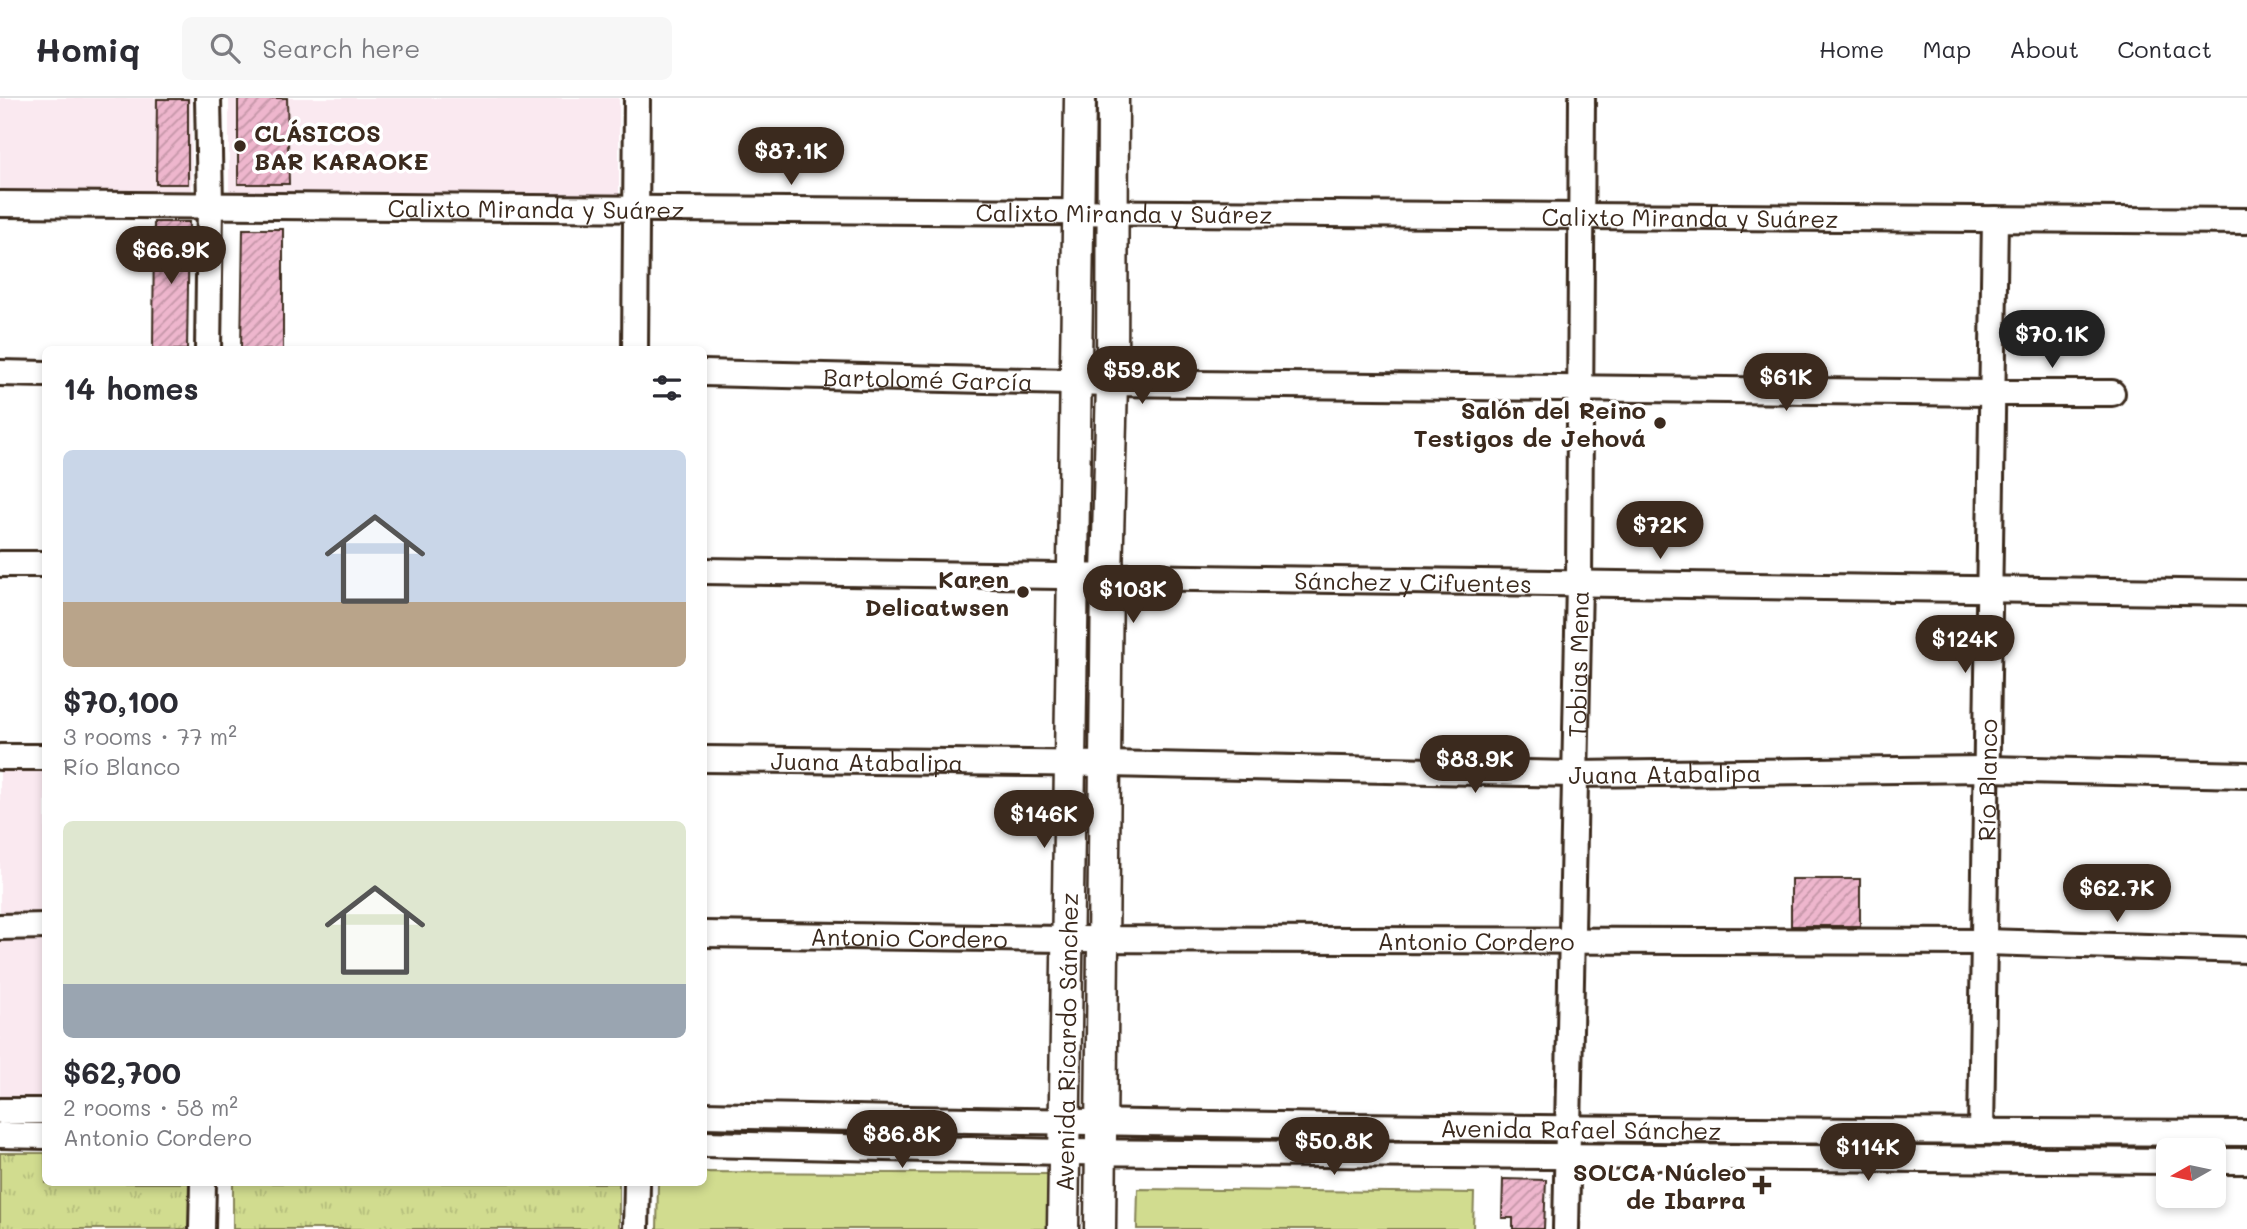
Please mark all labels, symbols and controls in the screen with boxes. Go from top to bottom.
search box [182,17,672,80]
text: Homiq [35,27,140,70]
icon: search [206,29,244,67]
text: Search here [262,31,420,65]
text: Home [1819,33,1884,64]
text: Map [1922,33,1971,64]
text: About [2009,33,2079,64]
text: Contact [2117,33,2212,64]
place label: CLÁSICOS BAR KARAOKE [254,117,429,176]
pin: $87.1K [734,127,848,187]
text: $87.1K [754,135,828,165]
marker: CLÁSICOS BAR KARAOKE [232,138,248,154]
street label: Calixto Miranda y Suárez [387,191,685,225]
street label: Calixto Miranda y Suárez [975,196,1273,229]
street label: Calixto Miranda y Suárez [1541,200,1839,233]
pin: $66.9K [114,226,228,286]
text: $66.9K [132,234,210,264]
pin: $70.1K [1995,310,2109,370]
text: $70.1K [2015,318,2089,348]
pin: $59.8K [1085,346,1199,406]
text: $59.8K [1103,354,1181,384]
pin: $61K [1745,354,1827,413]
street label: Bartolomé García [823,360,1033,397]
text: $61K [1759,361,1813,391]
text: 14 homes [63,368,199,408]
icon: filters [648,369,686,407]
place label: Salón del Reino Testigos de Jehová [1413,394,1646,453]
marker: Salón del Reino Testigos de Jehová [1652,415,1668,431]
icon: home [312,496,438,622]
pin: $72K [1619,502,1701,561]
text: $72K [1632,509,1688,539]
place label: Karen Delicatwsen [864,563,1009,622]
street label: Sánchez y Cifuentes [1294,564,1532,598]
pin: $103K [1084,566,1182,625]
text: $103K [1099,573,1167,603]
marker: Karen Delicatwsen [1015,584,1031,600]
street label: Tobias Mena [1560,590,1594,738]
pin: $124K [1916,616,2014,675]
text: $124K [1932,623,1998,653]
text: $70,100 [63,681,179,721]
street label: Río Blanco [1970,719,2003,841]
text: 3 rooms · 77 m² [63,721,237,751]
pin: $83.9K [1418,736,1532,795]
text: $83.9K [1436,743,1514,773]
street label: Juana Atabalipa [770,744,964,778]
text: Río Blanco [63,751,180,781]
street label: Juana Atabalipa [1568,756,1761,790]
pin: $146K [995,790,1093,850]
text: $146K [1010,798,1078,828]
pin: $62.7K [2060,864,2174,924]
icon: home [312,867,438,993]
text: $62.7K [2079,872,2155,902]
street label: Avenida Ricardo Sánchez [1048,892,1084,1192]
street label: Antonio Cordero [810,920,1008,954]
street label: Antonio Cordero [1377,925,1575,956]
text: $62,700 [63,1052,181,1092]
text: 2 rooms · 58 m² [63,1092,238,1122]
pin: $86.8K [845,1110,959,1170]
street label: Avenida Rafael Sánchez [1440,1111,1722,1145]
text: $86.8K [863,1118,941,1148]
pin: $50.8K [1277,1118,1391,1177]
text: Antonio Cordero [63,1122,252,1152]
pin: $114K [1819,1124,1917,1183]
text: $50.8K [1295,1125,1373,1155]
text: $114K [1836,1131,1900,1161]
north arrow [2156,1138,2226,1208]
map controls [2156,1138,2226,1208]
place label: SOLCA Núcleo de Ibarra [1573,1156,1746,1215]
marker: SOLCA Núcleo de Ibarra [1752,1175,1772,1195]

